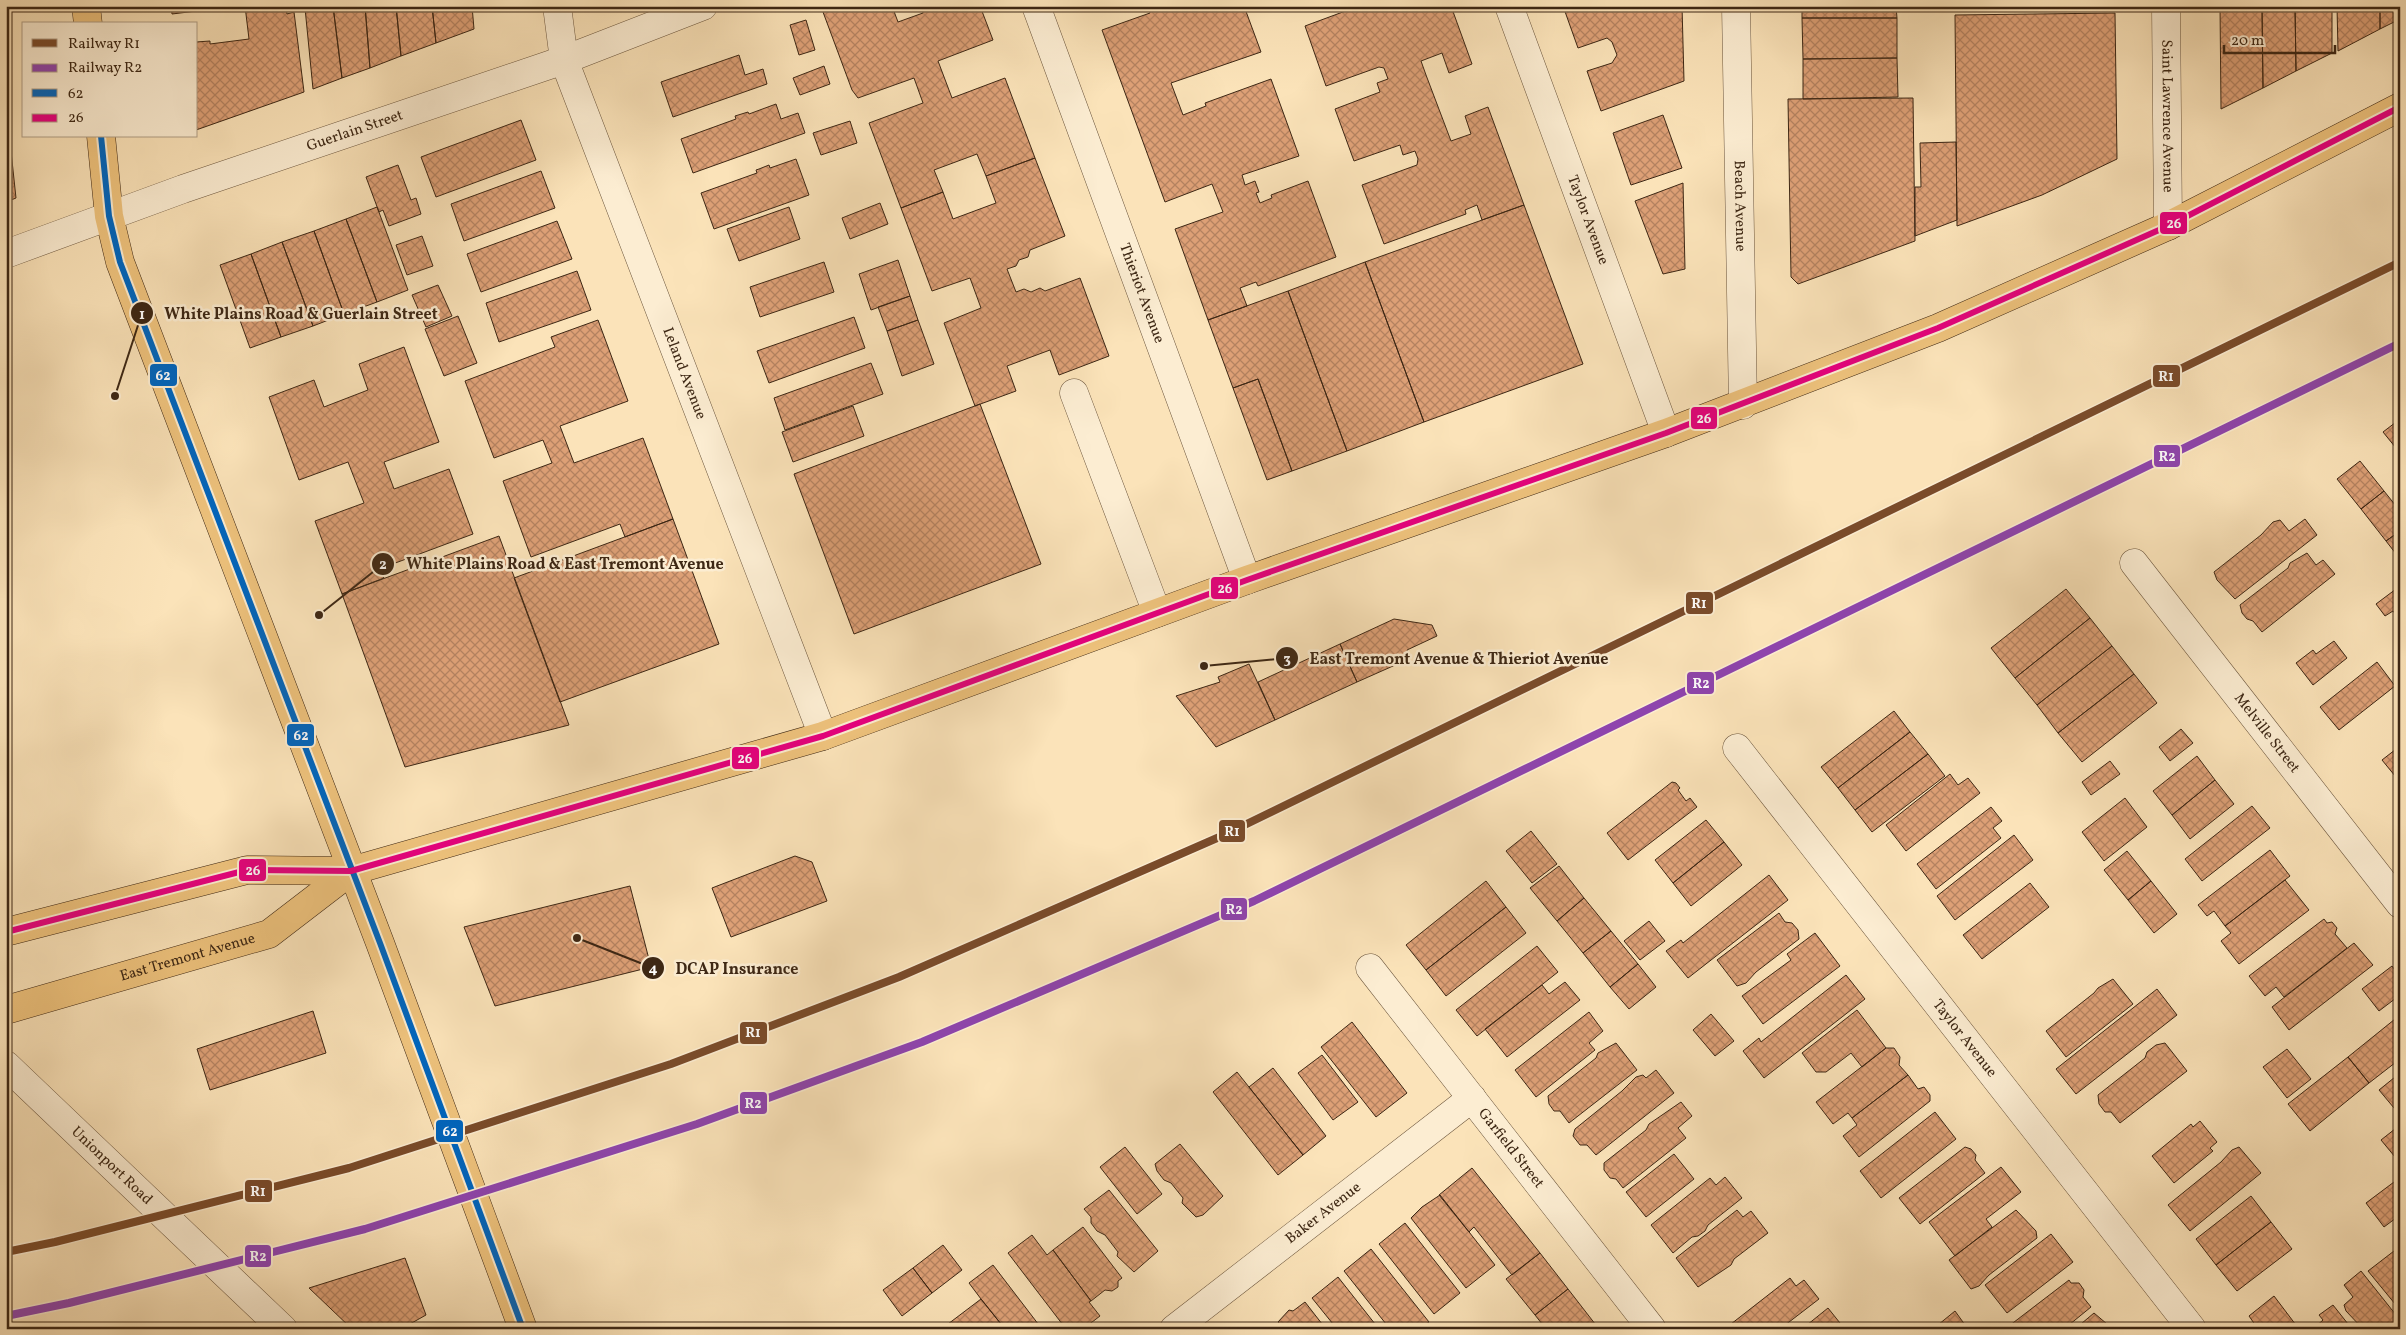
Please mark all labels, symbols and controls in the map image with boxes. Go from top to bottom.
legend [22,22,198,138]
scale bar [2224,22,2335,54]
text: 20 m [2231,31,2264,52]
text: Railway R1 [68,34,140,55]
street label: Saint Lawrence Avenue [2156,39,2178,193]
text: Railway R2 [68,58,142,79]
text: 62 [68,84,84,105]
street label: Guerlain Street [304,105,406,157]
text: 26 [68,108,84,129]
street label: Beach Avenue [1728,160,1751,252]
street label: Taylor Avenue [1562,172,1614,268]
line badge: 26 [2159,211,2188,235]
text: 26 [2167,215,2182,234]
street label: Thieriot Avenue [1114,240,1170,346]
callout: White Plains Road & Guerlain Street [130,298,448,329]
text: White Plains Road & Guerlain Street [164,304,438,326]
text: 1 [139,305,145,326]
street label: Leland Avenue [657,324,711,422]
line badge: 62 [149,363,178,387]
line badge: R1 [2152,364,2181,388]
text: 62 [156,367,170,386]
text: R1 [2158,368,2174,387]
line badge: 26 [1690,406,1718,430]
text: 26 [1697,410,1712,429]
line badge: R2 [2153,444,2181,468]
text: R2 [2158,448,2176,467]
callout: White Plains Road & East Tremont Avenue [371,548,734,579]
text: White Plains Road & East Tremont Avenue [406,554,724,576]
text: 2 [379,555,387,576]
line badge: 26 [1210,576,1239,600]
text: 26 [1218,580,1233,599]
line badge: R1 [1685,591,1714,615]
text: R1 [1691,595,1707,614]
callout: East Tremont Avenue & Thieriot Avenue [1274,643,1618,674]
text: 3 [1283,649,1291,670]
text: East Tremont Avenue & Thieriot Avenue [1310,649,1608,671]
line badge: R2 [1686,671,1715,695]
text: R2 [1692,675,1710,694]
street label: Melville Street [2229,689,2305,778]
line badge: 62 [286,723,315,747]
text: 62 [294,727,308,746]
line badge: 26 [731,746,760,770]
text: 26 [738,750,753,769]
line badge: R1 [1218,819,1246,843]
text: R1 [1224,823,1240,842]
line badge: 26 [238,858,267,882]
text: 26 [246,862,261,881]
line badge: R2 [1220,897,1248,921]
text: R2 [1225,901,1243,920]
street label: East Tremont Avenue [117,928,258,987]
callout: DCAP Insurance [640,953,808,984]
text: 4 [648,959,658,980]
text: DCAP Insurance [676,959,798,981]
street label: Taylor Avenue [1927,995,2002,1082]
line badge: R1 [739,1021,768,1045]
text: R1 [745,1024,761,1043]
line badge: R2 [739,1091,768,1115]
text: R2 [744,1095,762,1114]
street label: Garfield Street [1473,1104,1549,1193]
line badge: 62 [435,1119,464,1143]
street label: Unionport Road [66,1122,157,1210]
text: 62 [443,1123,457,1142]
street label: Baker Avenue [1281,1177,1366,1249]
line badge: R1 [244,1179,273,1203]
text: R1 [250,1183,266,1202]
line badge: R2 [244,1244,272,1268]
text: R2 [249,1248,267,1267]

